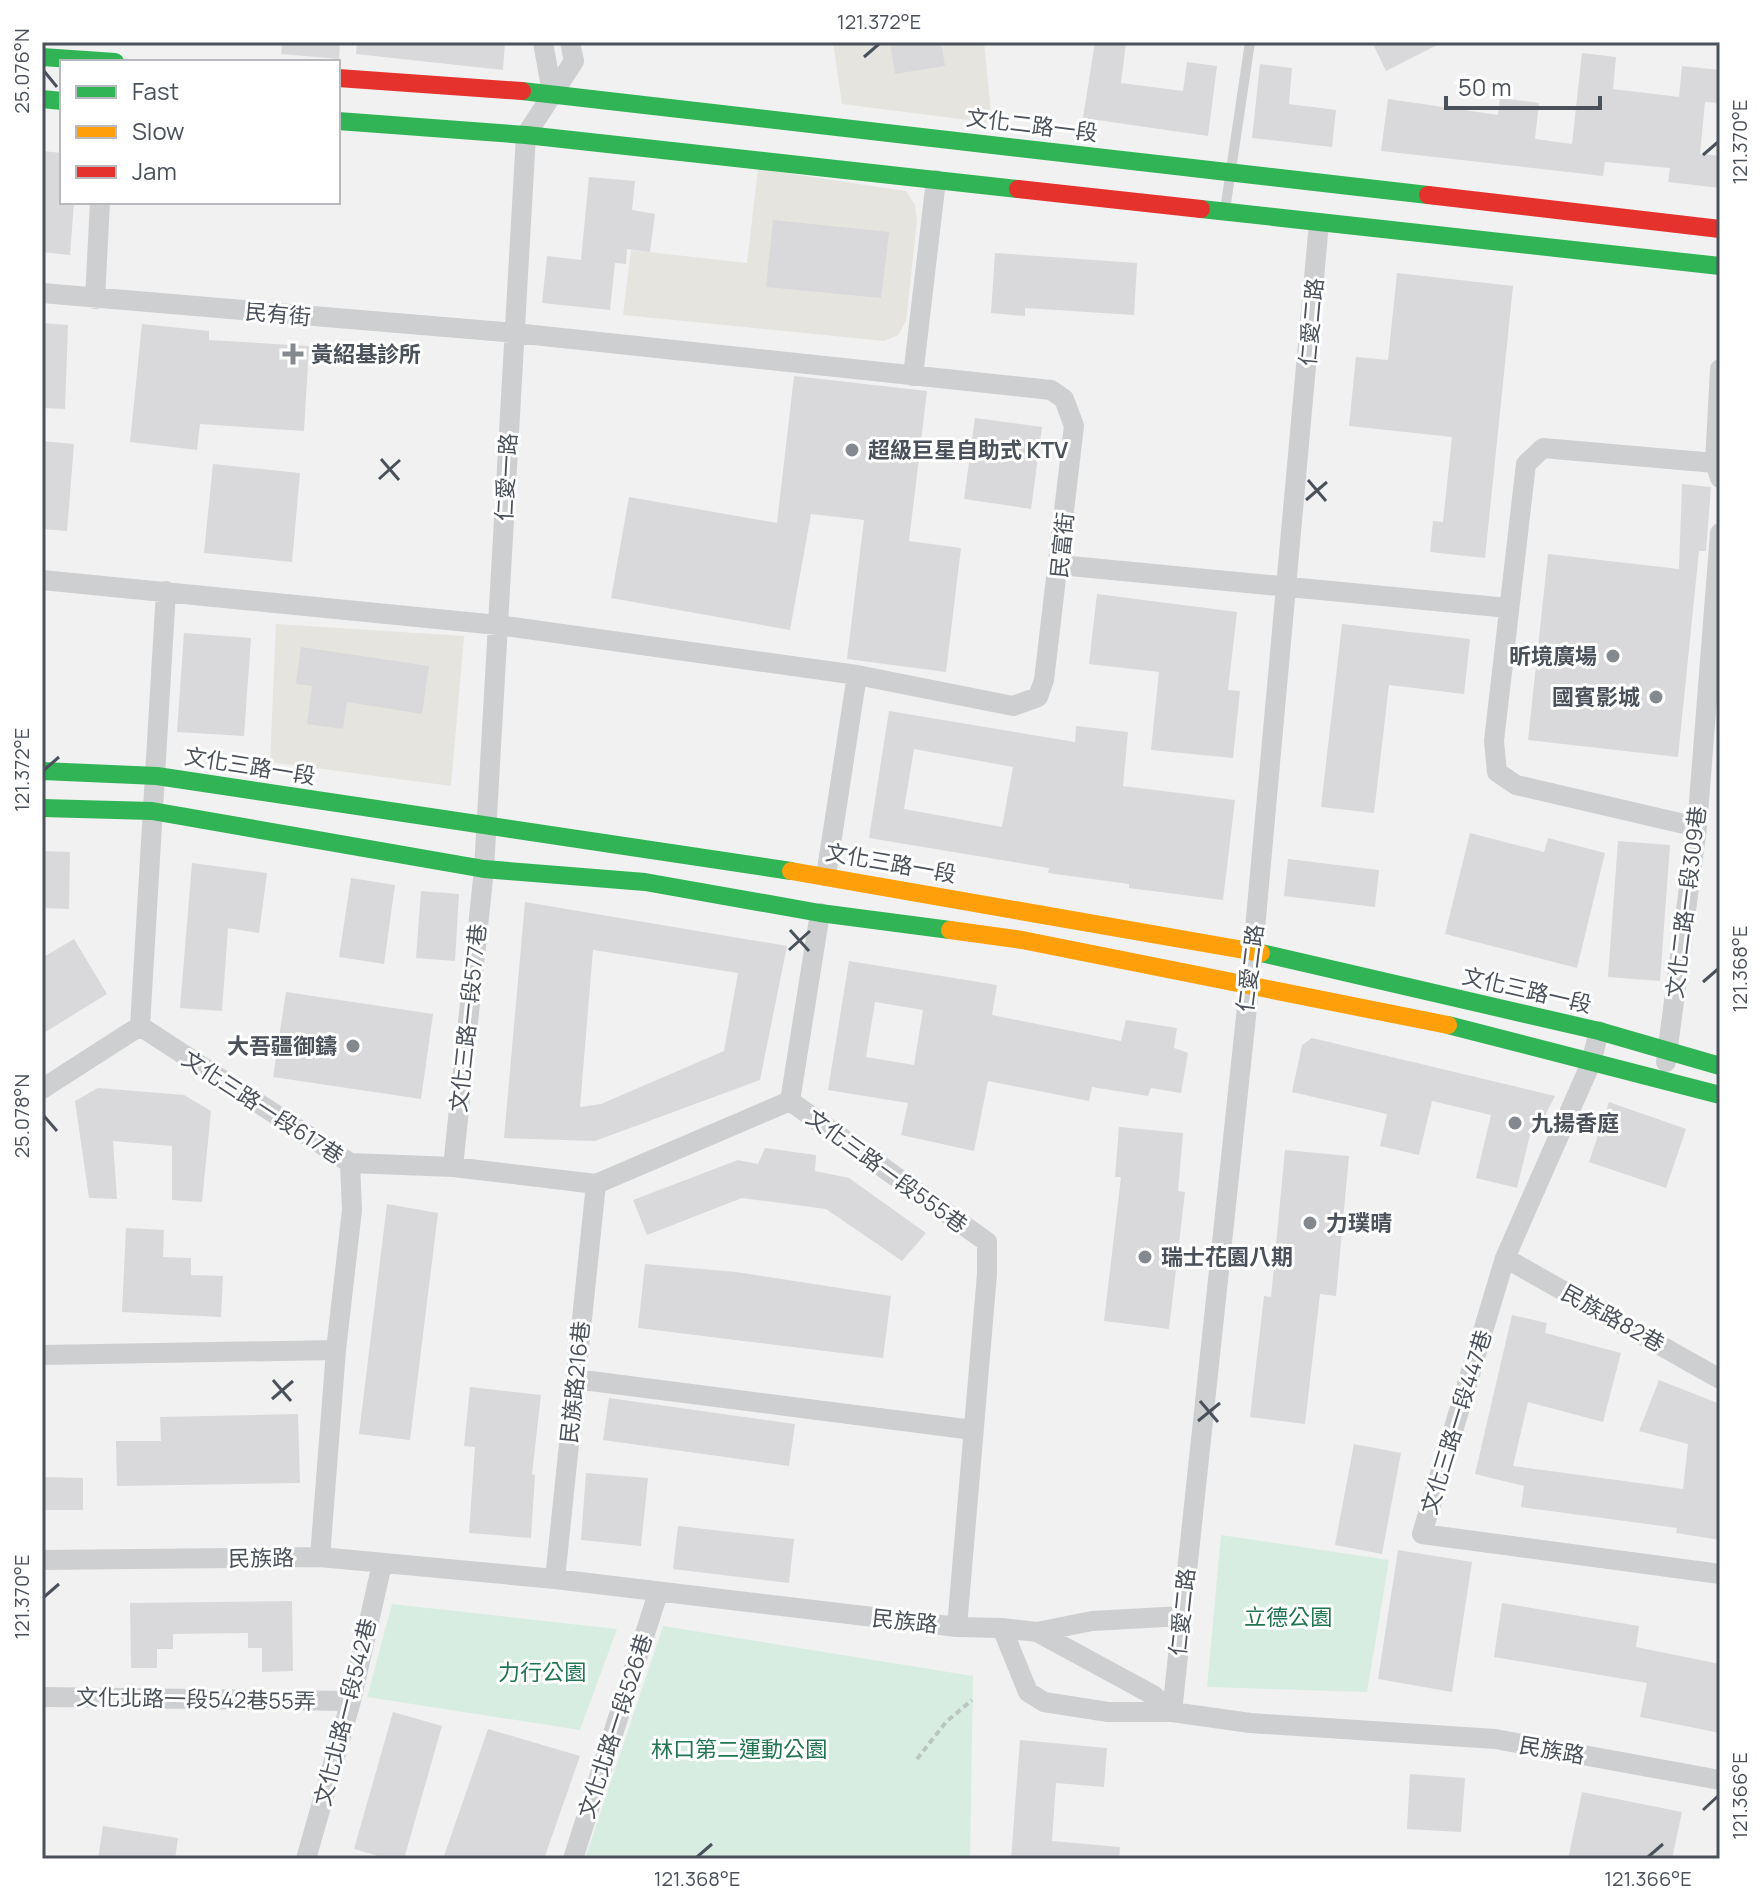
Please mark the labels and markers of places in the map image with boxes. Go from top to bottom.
place label: 黃紹基診所 [311,339,421,369]
marker: 黃紹基診所 [282,343,304,365]
place label: 超級巨星自助式 KTV [868,435,1068,465]
marker: 超級巨星自助式 KTV [843,441,861,459]
place label: 昕境廣場 [1509,641,1597,671]
marker: 昕境廣場 [1604,647,1622,665]
place label: 國賓影城 [1552,682,1640,712]
marker: 國賓影城 [1647,688,1665,706]
place label: 大吾疆御鑄 [227,1031,337,1061]
marker: 大吾疆御鑄 [344,1037,362,1055]
place label: 九揚香庭 [1531,1108,1619,1138]
marker: 九揚香庭 [1506,1114,1524,1132]
place label: 力璞晴 [1326,1208,1392,1238]
marker: 力璞晴 [1301,1214,1319,1232]
place label: 瑞士花園八期 [1161,1242,1293,1272]
marker: 瑞士花園八期 [1136,1248,1154,1266]

